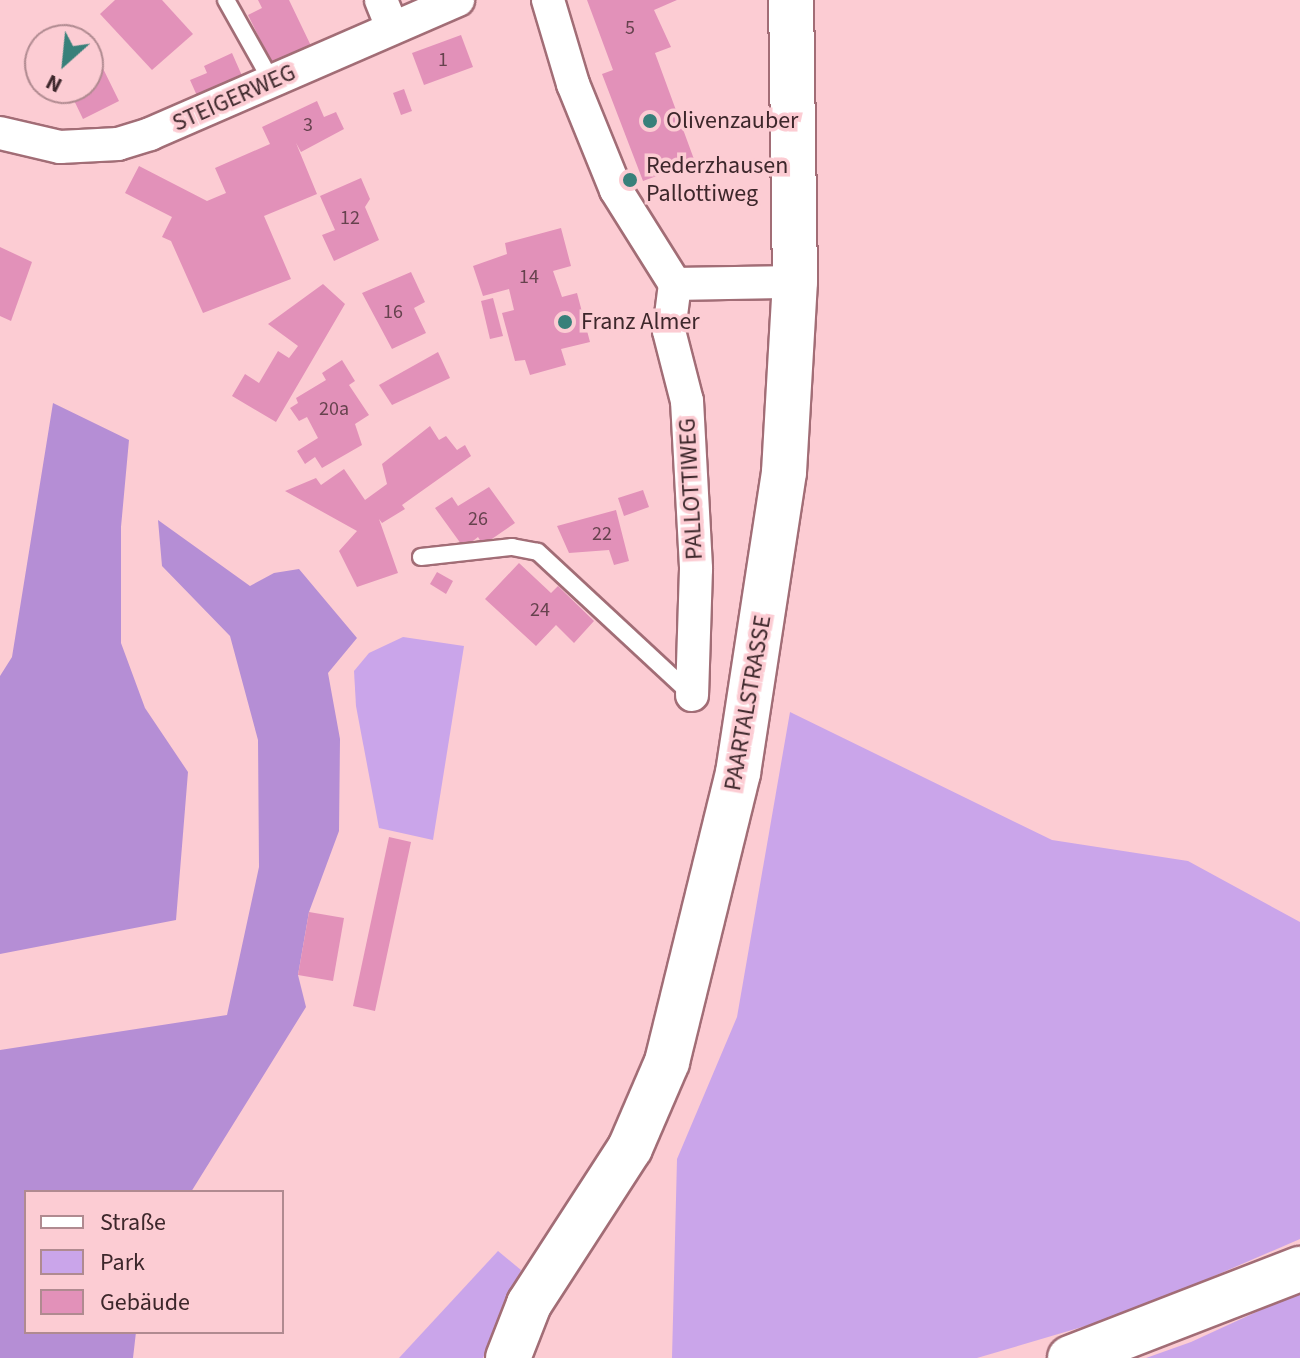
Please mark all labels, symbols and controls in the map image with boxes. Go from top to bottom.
house number: 5 [625,16,635,40]
north arrow [24,24,104,104]
house number: 1 [438,48,448,72]
street label: STEIGERWEG [168,58,300,138]
text: N [40,66,68,101]
place label: Olivenzauber [666,107,798,135]
marker: Olivenzauber [641,112,659,130]
house number: 3 [303,113,313,137]
place label: Rederzhausen Pallottiweg [646,152,788,208]
marker: Rederzhausen Pallottiweg [621,171,639,189]
house number: 12 [340,206,360,230]
house number: 14 [519,265,539,289]
house number: 16 [383,300,403,324]
place label: Franz Almer [581,308,700,336]
marker: Franz Almer [556,313,574,331]
house number: 20a [319,397,349,421]
street label: PALLOTTIWEG [673,417,709,561]
house number: 26 [468,507,488,531]
house number: 22 [592,522,612,546]
house number: 24 [530,598,550,622]
street label: PAARTALSTRASSE [718,613,778,793]
legend [24,1190,284,1334]
text: Straße [100,1205,166,1240]
text: Park [100,1245,145,1280]
text: Gebäude [100,1285,190,1320]

